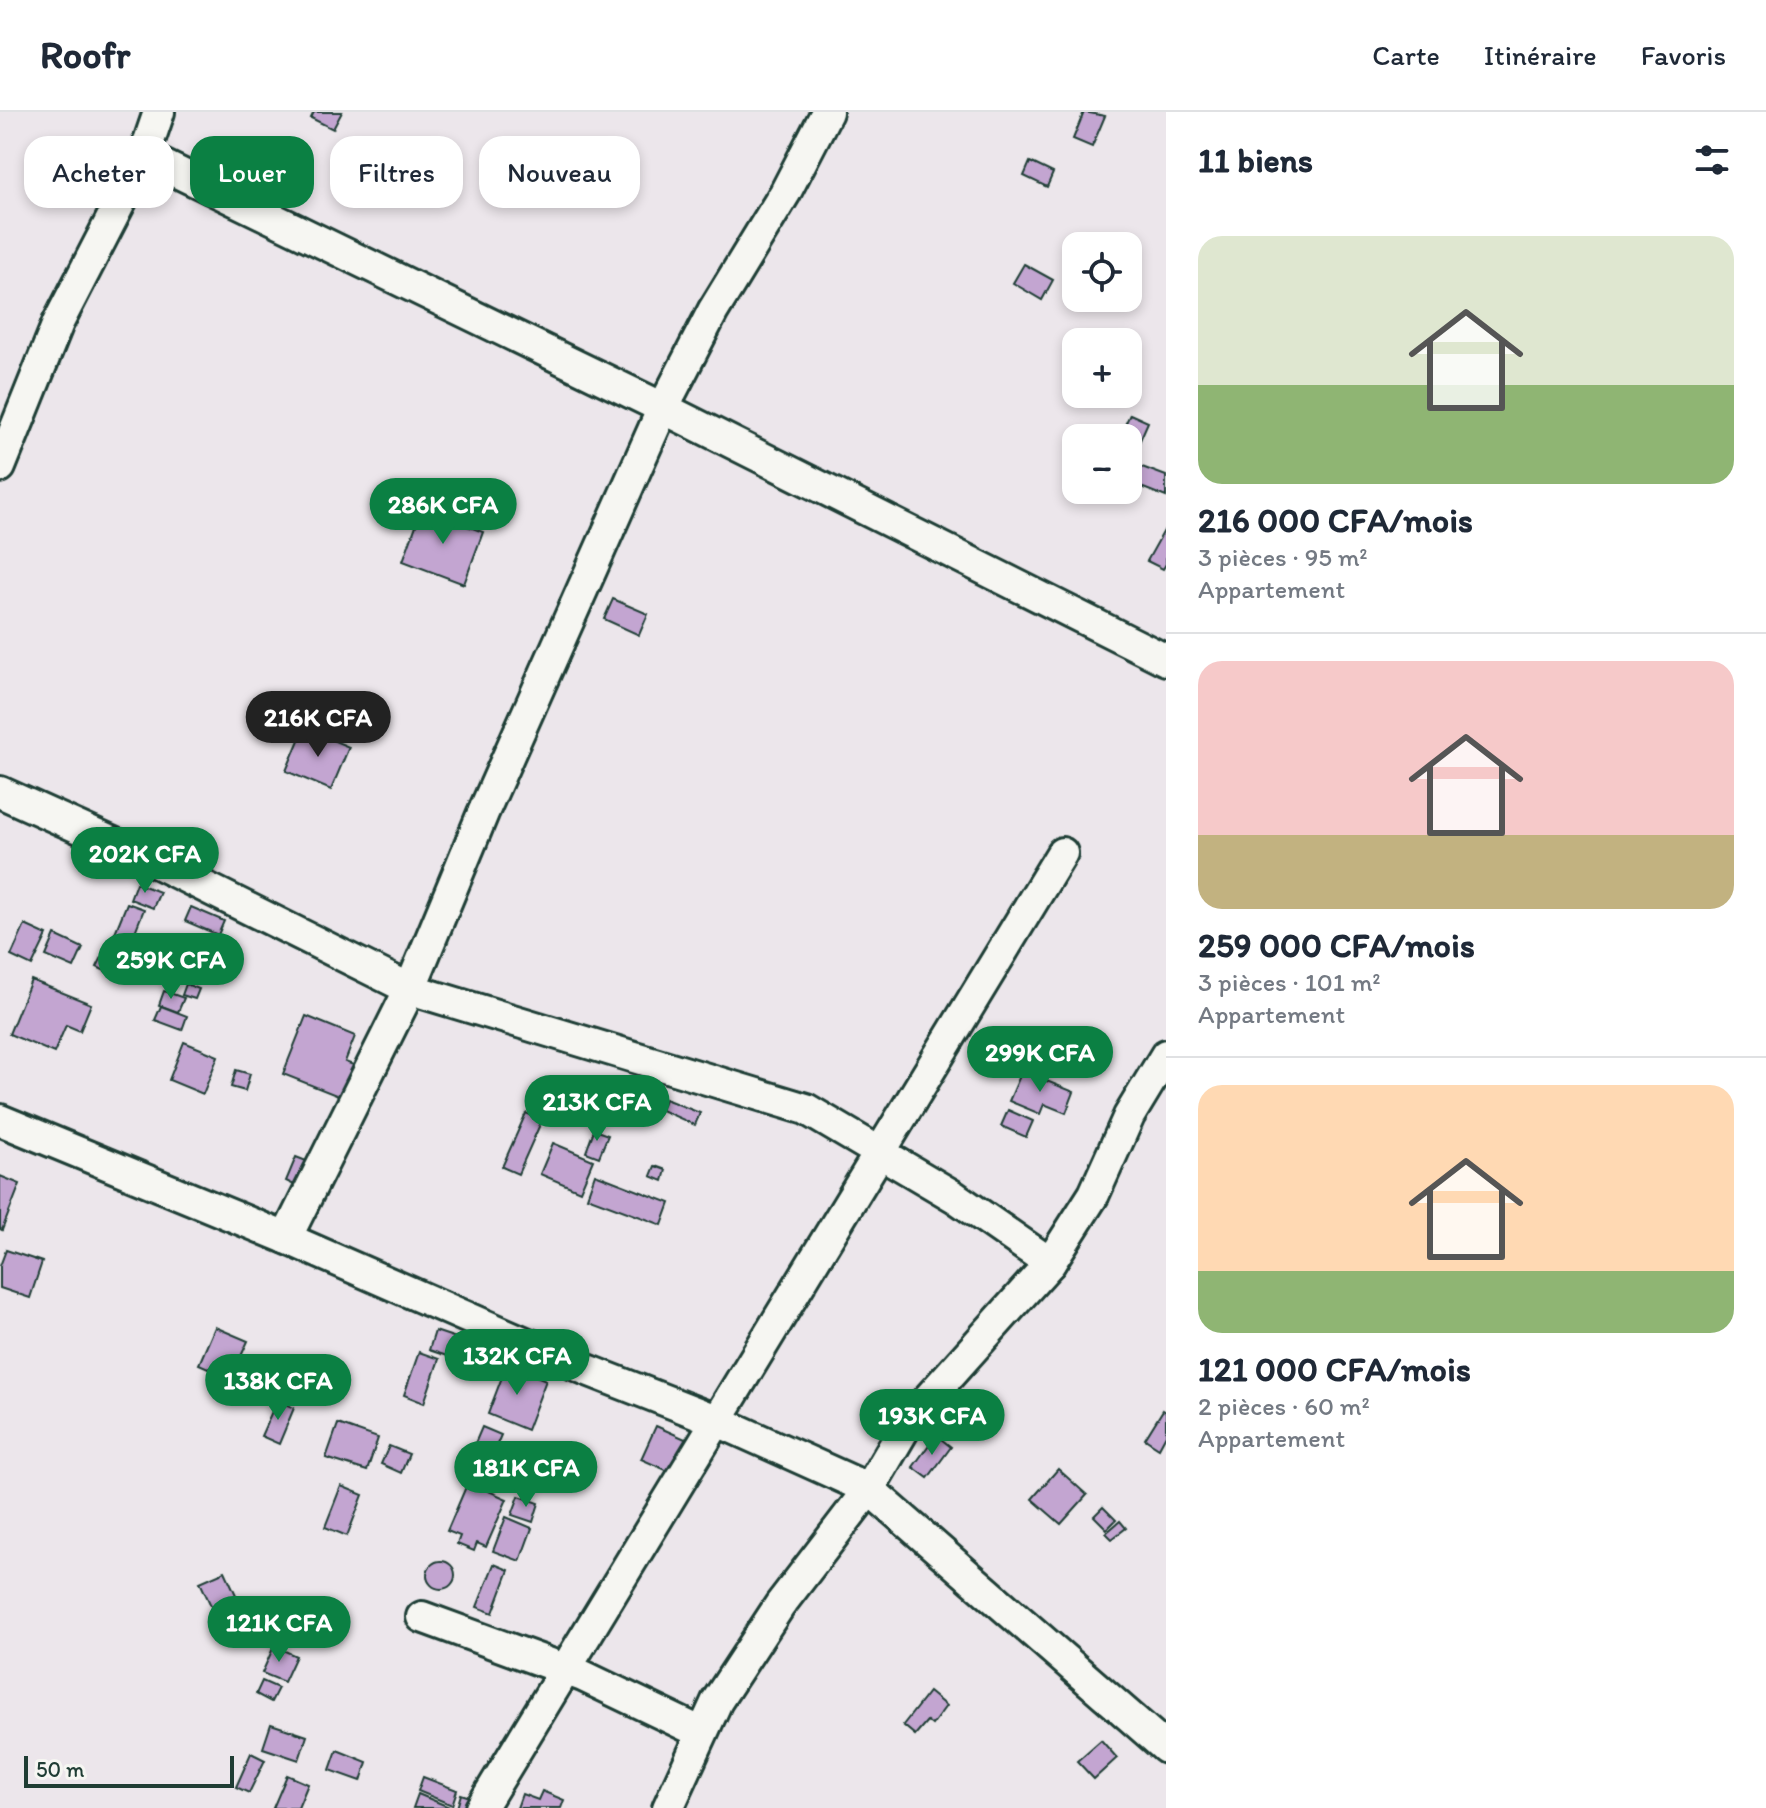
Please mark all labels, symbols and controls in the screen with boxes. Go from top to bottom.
text: Roofr [40,32,130,78]
text: Carte [1372,38,1440,72]
text: Itinéraire [1484,38,1597,72]
text: Favoris [1641,38,1726,72]
chip: Acheter [24,136,174,208]
chip: Louer [190,136,314,208]
chip: Filtres [330,136,463,208]
chip: Nouveau [479,136,640,208]
icon: filters [1690,138,1734,182]
text: 11 biens [1198,140,1313,181]
map controls [1062,232,1142,504]
button: locate [1062,232,1142,312]
icon: home [1394,288,1538,432]
button: + [1062,328,1142,408]
button: − [1062,424,1142,504]
pin: 286K CFA [360,478,526,546]
text: 286K CFA [388,488,498,520]
text: 216 000 CFA/mois [1198,500,1473,541]
text: 3 pièces · 95 m² [1198,541,1368,573]
text: Appartement [1198,573,1345,605]
pin: 216K CFA [235,691,401,759]
text: 216K CFA [264,701,372,733]
icon: home [1394,713,1538,857]
pin: 202K CFA [62,827,228,895]
text: 202K CFA [89,837,201,869]
text: 259 000 CFA/mois [1198,925,1475,966]
pin: 259K CFA [88,933,254,1001]
text: 259K CFA [116,943,226,975]
text: 3 pièces · 101 m² [1198,966,1381,998]
text: Appartement [1198,998,1345,1030]
pin: 299K CFA [957,1026,1123,1094]
text: 299K CFA [985,1036,1095,1068]
pin: 213K CFA [514,1075,680,1143]
text: 213K CFA [543,1085,651,1117]
icon: home [1394,1137,1538,1281]
pin: 132K CFA [434,1329,600,1397]
text: 132K CFA [463,1339,571,1371]
text: 121 000 CFA/mois [1198,1349,1471,1390]
pin: 138K CFA [195,1354,361,1422]
text: 138K CFA [223,1364,333,1396]
pin: 193K CFA [849,1389,1015,1457]
text: 2 pièces · 60 m² [1198,1390,1370,1422]
text: 193K CFA [878,1399,986,1431]
text: Appartement [1198,1422,1345,1454]
pin: 181K CFA [443,1441,609,1509]
text: 181K CFA [472,1451,580,1483]
pin: 121K CFA [196,1596,362,1664]
text: 121K CFA [226,1606,332,1638]
scale bar [24,1752,234,1788]
text: 50 m [36,1756,85,1783]

